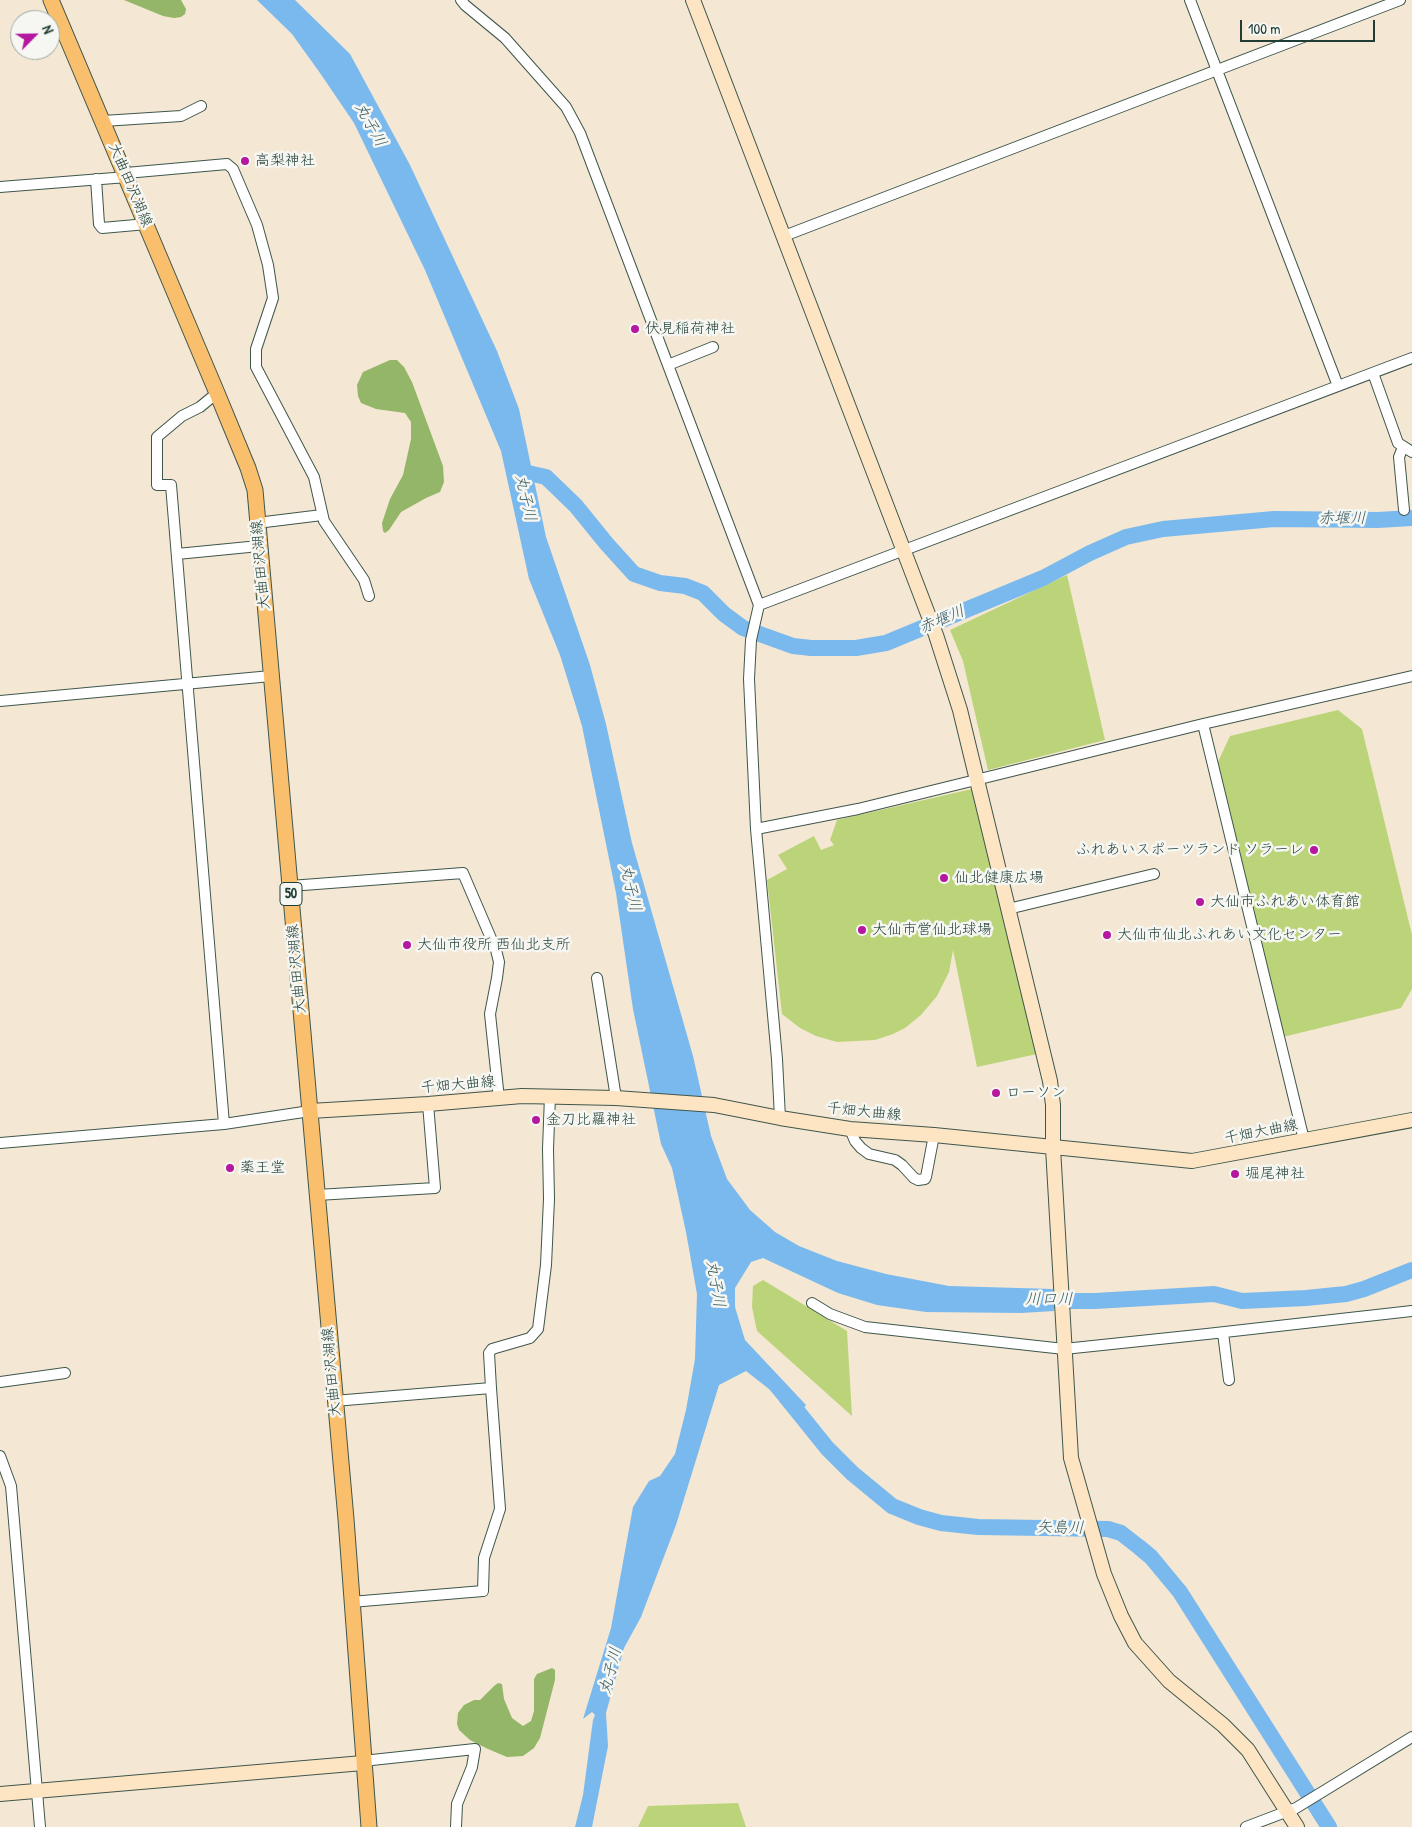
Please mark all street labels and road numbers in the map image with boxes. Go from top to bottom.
street label: 大曲田沢湖線 [104,140,156,230]
street label: 大曲田沢湖線 [248,519,274,611]
road number: 50 [280,882,302,906]
street label: 大曲田沢湖線 [284,923,310,1015]
street label: 千畑大曲線 [420,1073,496,1097]
street label: 千畑大曲線 [826,1099,902,1125]
street label: 千畑大曲線 [1222,1116,1300,1148]
street label: 大曲田沢湖線 [319,1326,345,1418]

